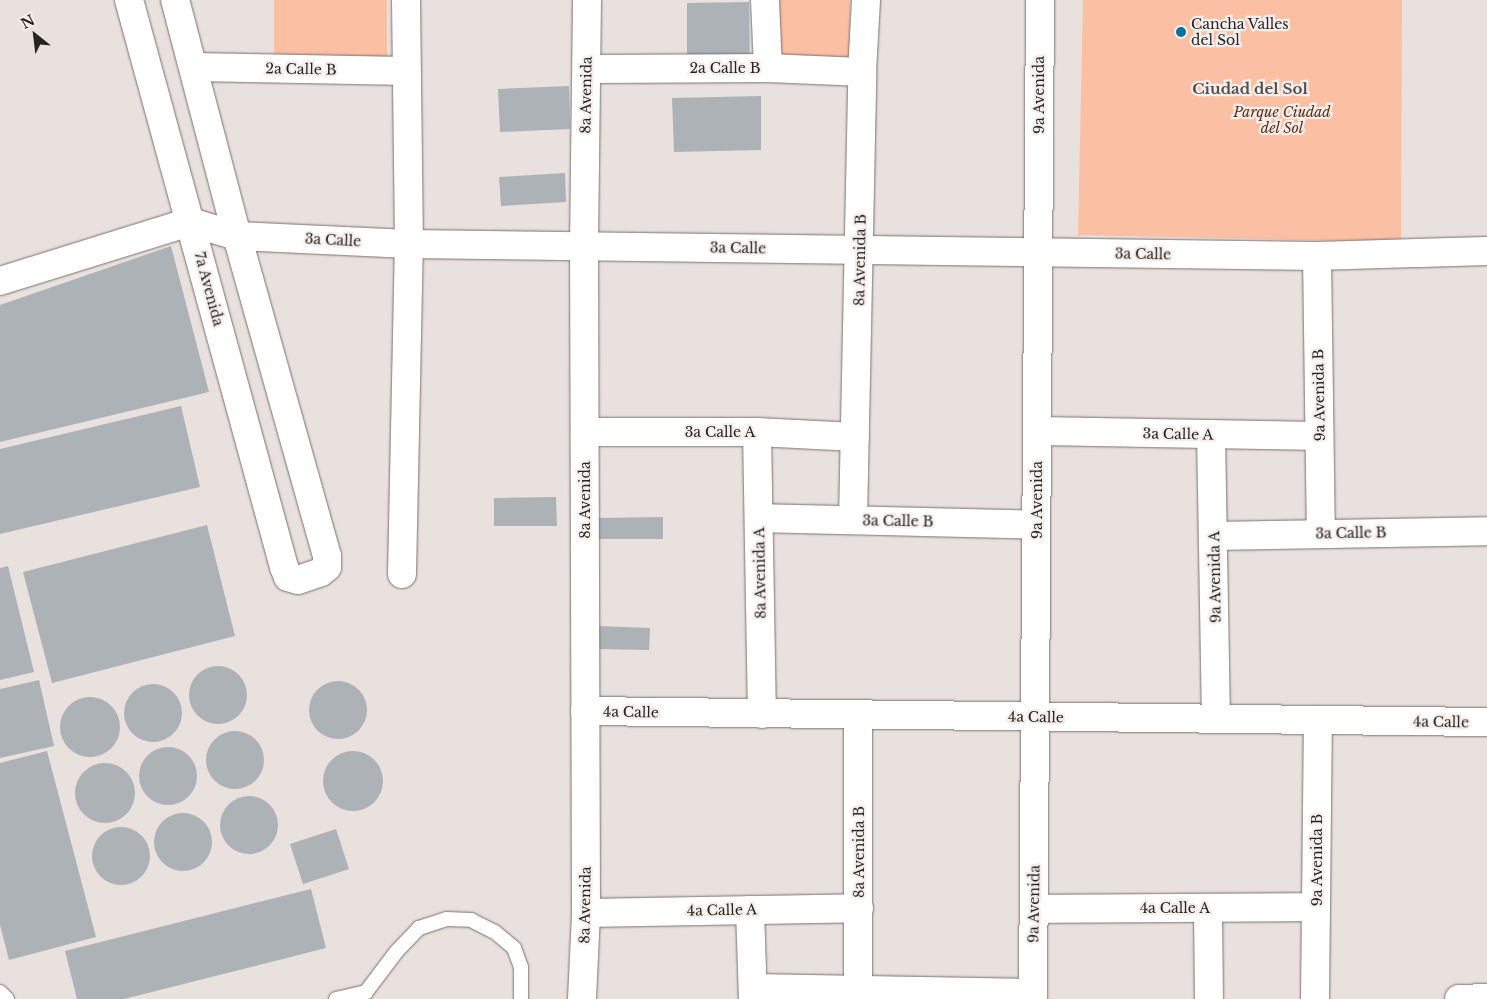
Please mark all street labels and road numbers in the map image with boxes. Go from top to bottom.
street label: 8a Avenida [577,56,595,134]
street label: 9a Avenida [1031,56,1047,134]
street label: 2a Calle B [265,60,337,78]
street label: 2a Calle B [689,60,761,76]
street label: 8a Avenida B [851,213,869,307]
street label: 3a Calle [304,230,362,250]
street label: 3a Calle [710,239,766,257]
street label: 3a Calle [1115,245,1171,263]
street label: 7a Avenida [191,250,227,328]
street label: 9a Avenida B [1310,348,1328,442]
street label: 3a Calle A [684,424,756,440]
street label: 3a Calle A [1142,425,1214,443]
street label: 8a Avenida [577,461,593,539]
street label: 9a Avenida [1029,461,1045,539]
street label: 3a Calle B [862,512,934,530]
street label: 3a Calle B [1315,524,1387,542]
street label: 8a Avenida A [751,526,769,620]
street label: 9a Avenida A [1206,530,1224,624]
street label: 4a Calle [603,703,659,721]
street label: 4a Calle [1008,708,1064,726]
street label: 4a Calle [1413,713,1469,731]
street label: 8a Avenida B [851,806,867,898]
street label: 9a Avenida B [1309,813,1325,907]
street label: 9a Avenida [1025,865,1043,943]
street label: 8a Avenida [576,866,594,944]
street label: 4a Calle A [1140,900,1210,916]
street label: 4a Calle A [686,901,758,919]

